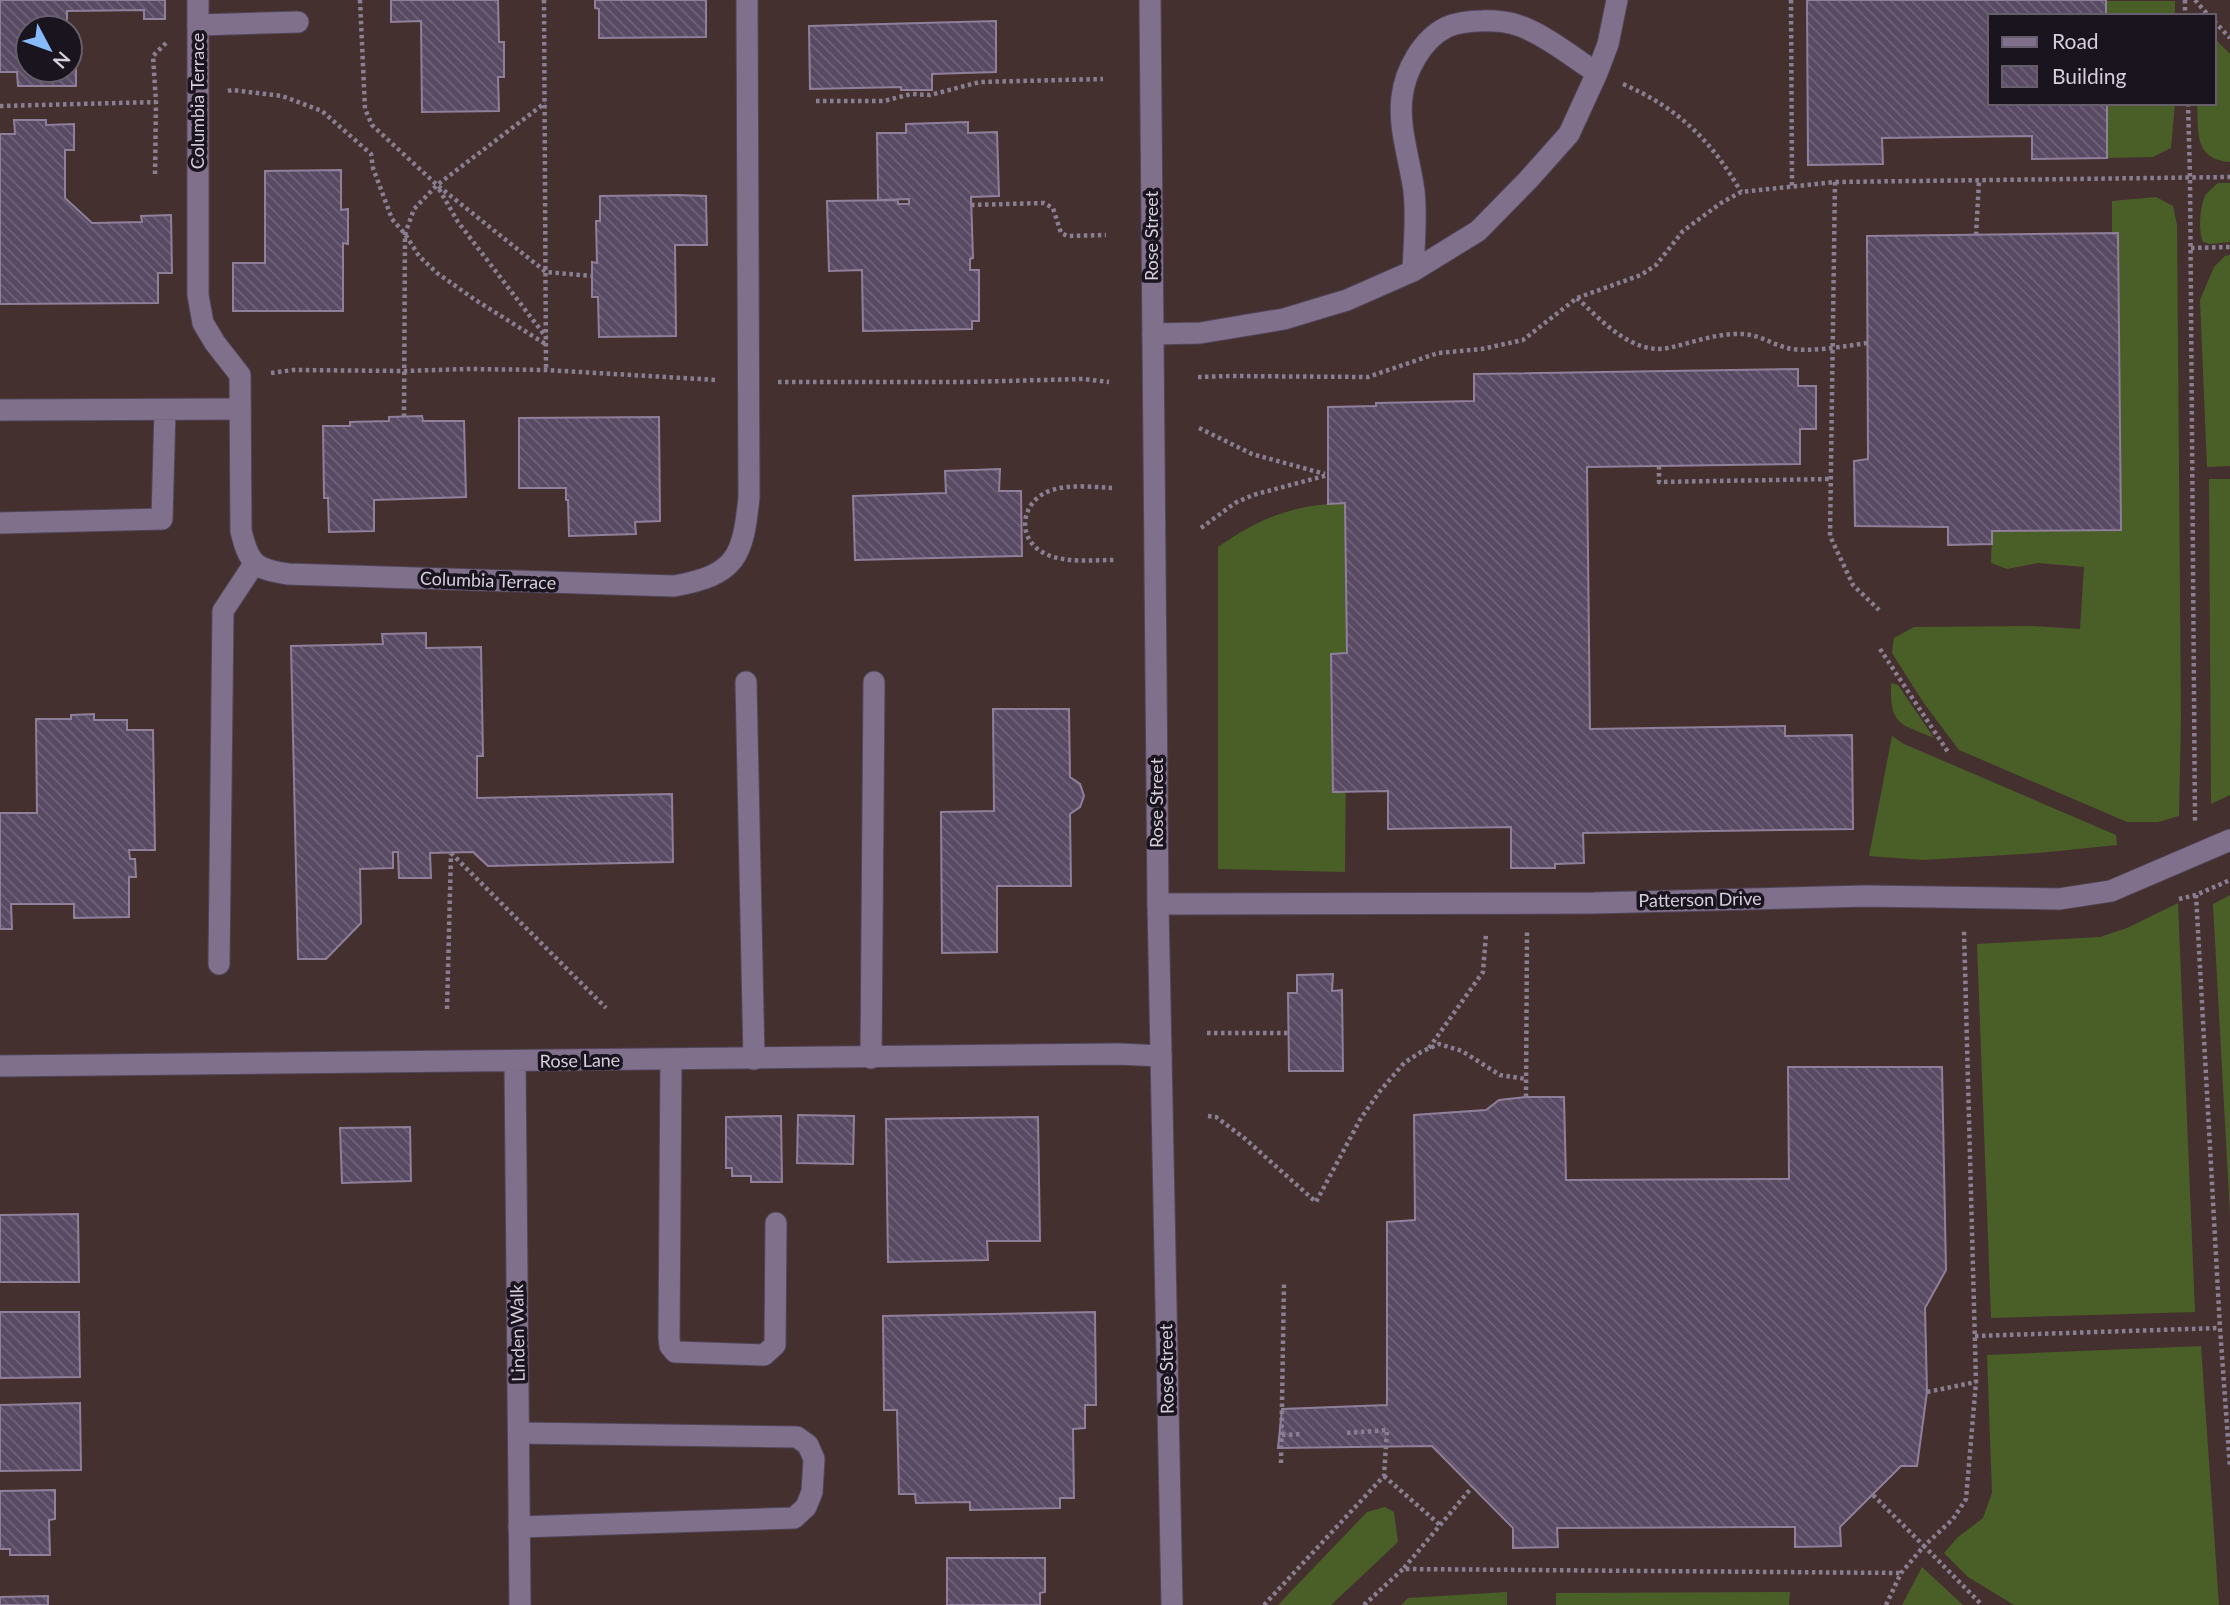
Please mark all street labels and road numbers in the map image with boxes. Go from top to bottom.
street label: Columbia Terrace [186,33,208,169]
street label: Rose Street [1140,190,1162,281]
street label: Columbia Terrace [420,567,557,593]
street label: Rose Street [1145,757,1167,848]
street label: Patterson Drive [1638,887,1762,911]
street label: Rose Lane [540,1048,620,1072]
street label: Linden Walk [505,1283,529,1382]
street label: Rose Street [1154,1323,1178,1414]

